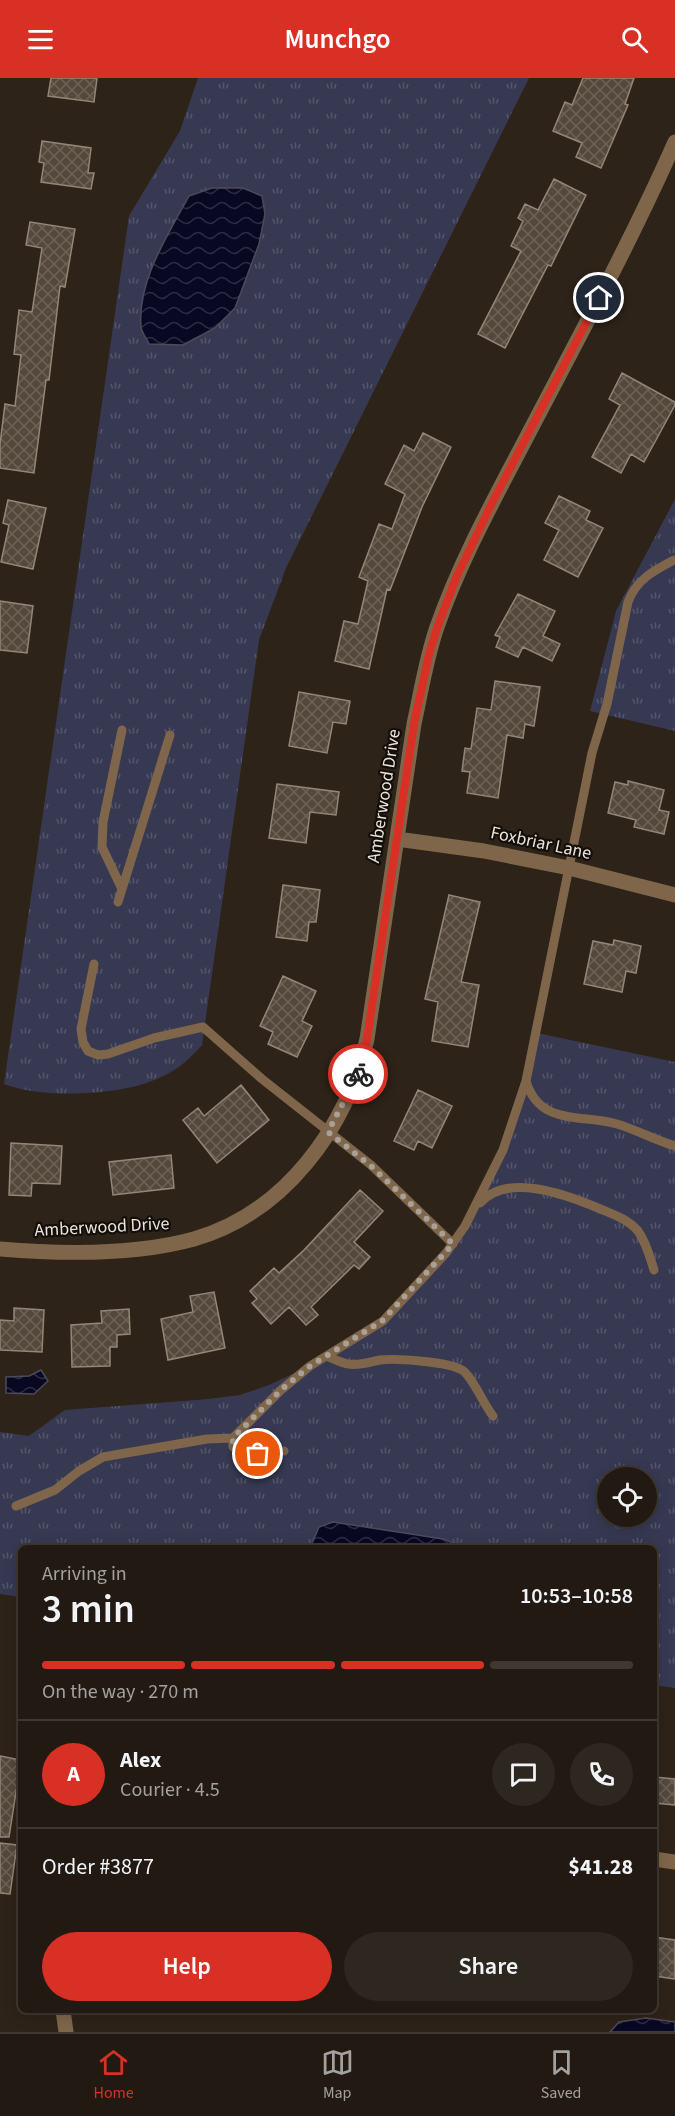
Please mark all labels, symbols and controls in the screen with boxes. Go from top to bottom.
text: Munchgo [284,20,391,59]
icon: menu [24,23,57,56]
icon: search [618,23,651,56]
pin [573,272,624,323]
icon: home [582,281,615,314]
street label: Amberwood Drive [361,727,407,865]
street label: Foxbriar Lane [488,820,594,866]
courier [328,1044,388,1104]
icon: bike [342,1058,375,1091]
street label: Amberwood Drive [34,1211,170,1243]
pin [232,1428,283,1479]
icon: bag [241,1437,274,1470]
map controls [597,1467,657,1527]
button: locate [597,1467,657,1527]
text: Arriving in [42,1560,127,1588]
text: 10:53–10:58 [520,1580,633,1612]
text: 3 min [42,1582,135,1638]
text: On the way · 270 m [42,1678,199,1706]
button: chat [492,1743,555,1806]
button: phone [570,1743,633,1806]
text: Alex [120,1744,161,1776]
text: A [67,1758,80,1790]
text: Courier · 4.5 [120,1776,220,1804]
text: Order #3877 [42,1851,154,1883]
text: $41.28 [568,1851,633,1883]
button: Help [42,1932,332,2001]
button: Share [344,1932,633,2001]
tab: Home [93,2046,134,2104]
tab: Map [321,2046,354,2104]
tab: Saved [541,2046,582,2104]

